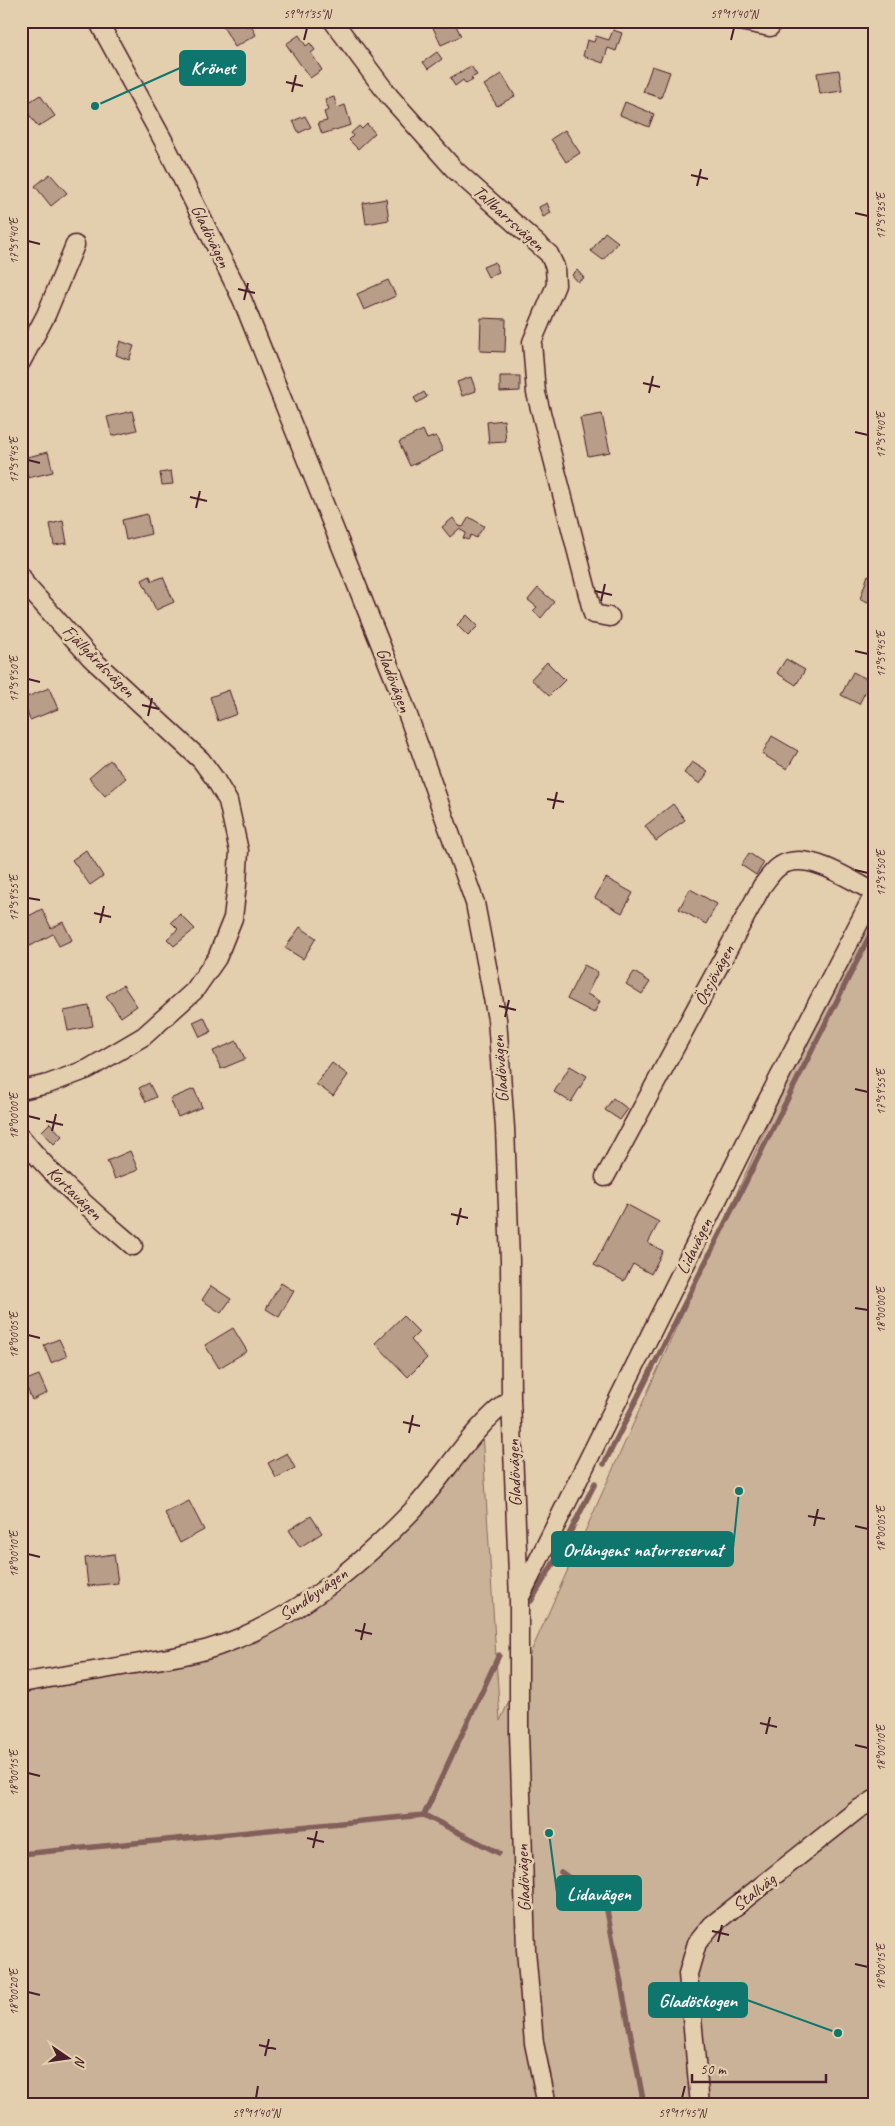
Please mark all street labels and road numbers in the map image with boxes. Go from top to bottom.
street label: Tallbarrsvägen [469,180,550,257]
street label: Gladövägen [186,201,236,272]
street label: Fjällgårdsvägen [58,620,141,703]
street label: Gladövägen [372,645,417,716]
street label: Össjövägen [689,940,739,1009]
street label: Gladövägen [487,1034,513,1103]
street label: Kortavägen [43,1161,108,1225]
street label: Lidavägen [671,1214,717,1278]
street label: Gladövägen [502,1438,526,1507]
street label: Sundbyvägen [275,1562,352,1625]
street label: Gladövägen [511,1843,535,1912]
street label: Stallväg [728,1867,781,1916]

